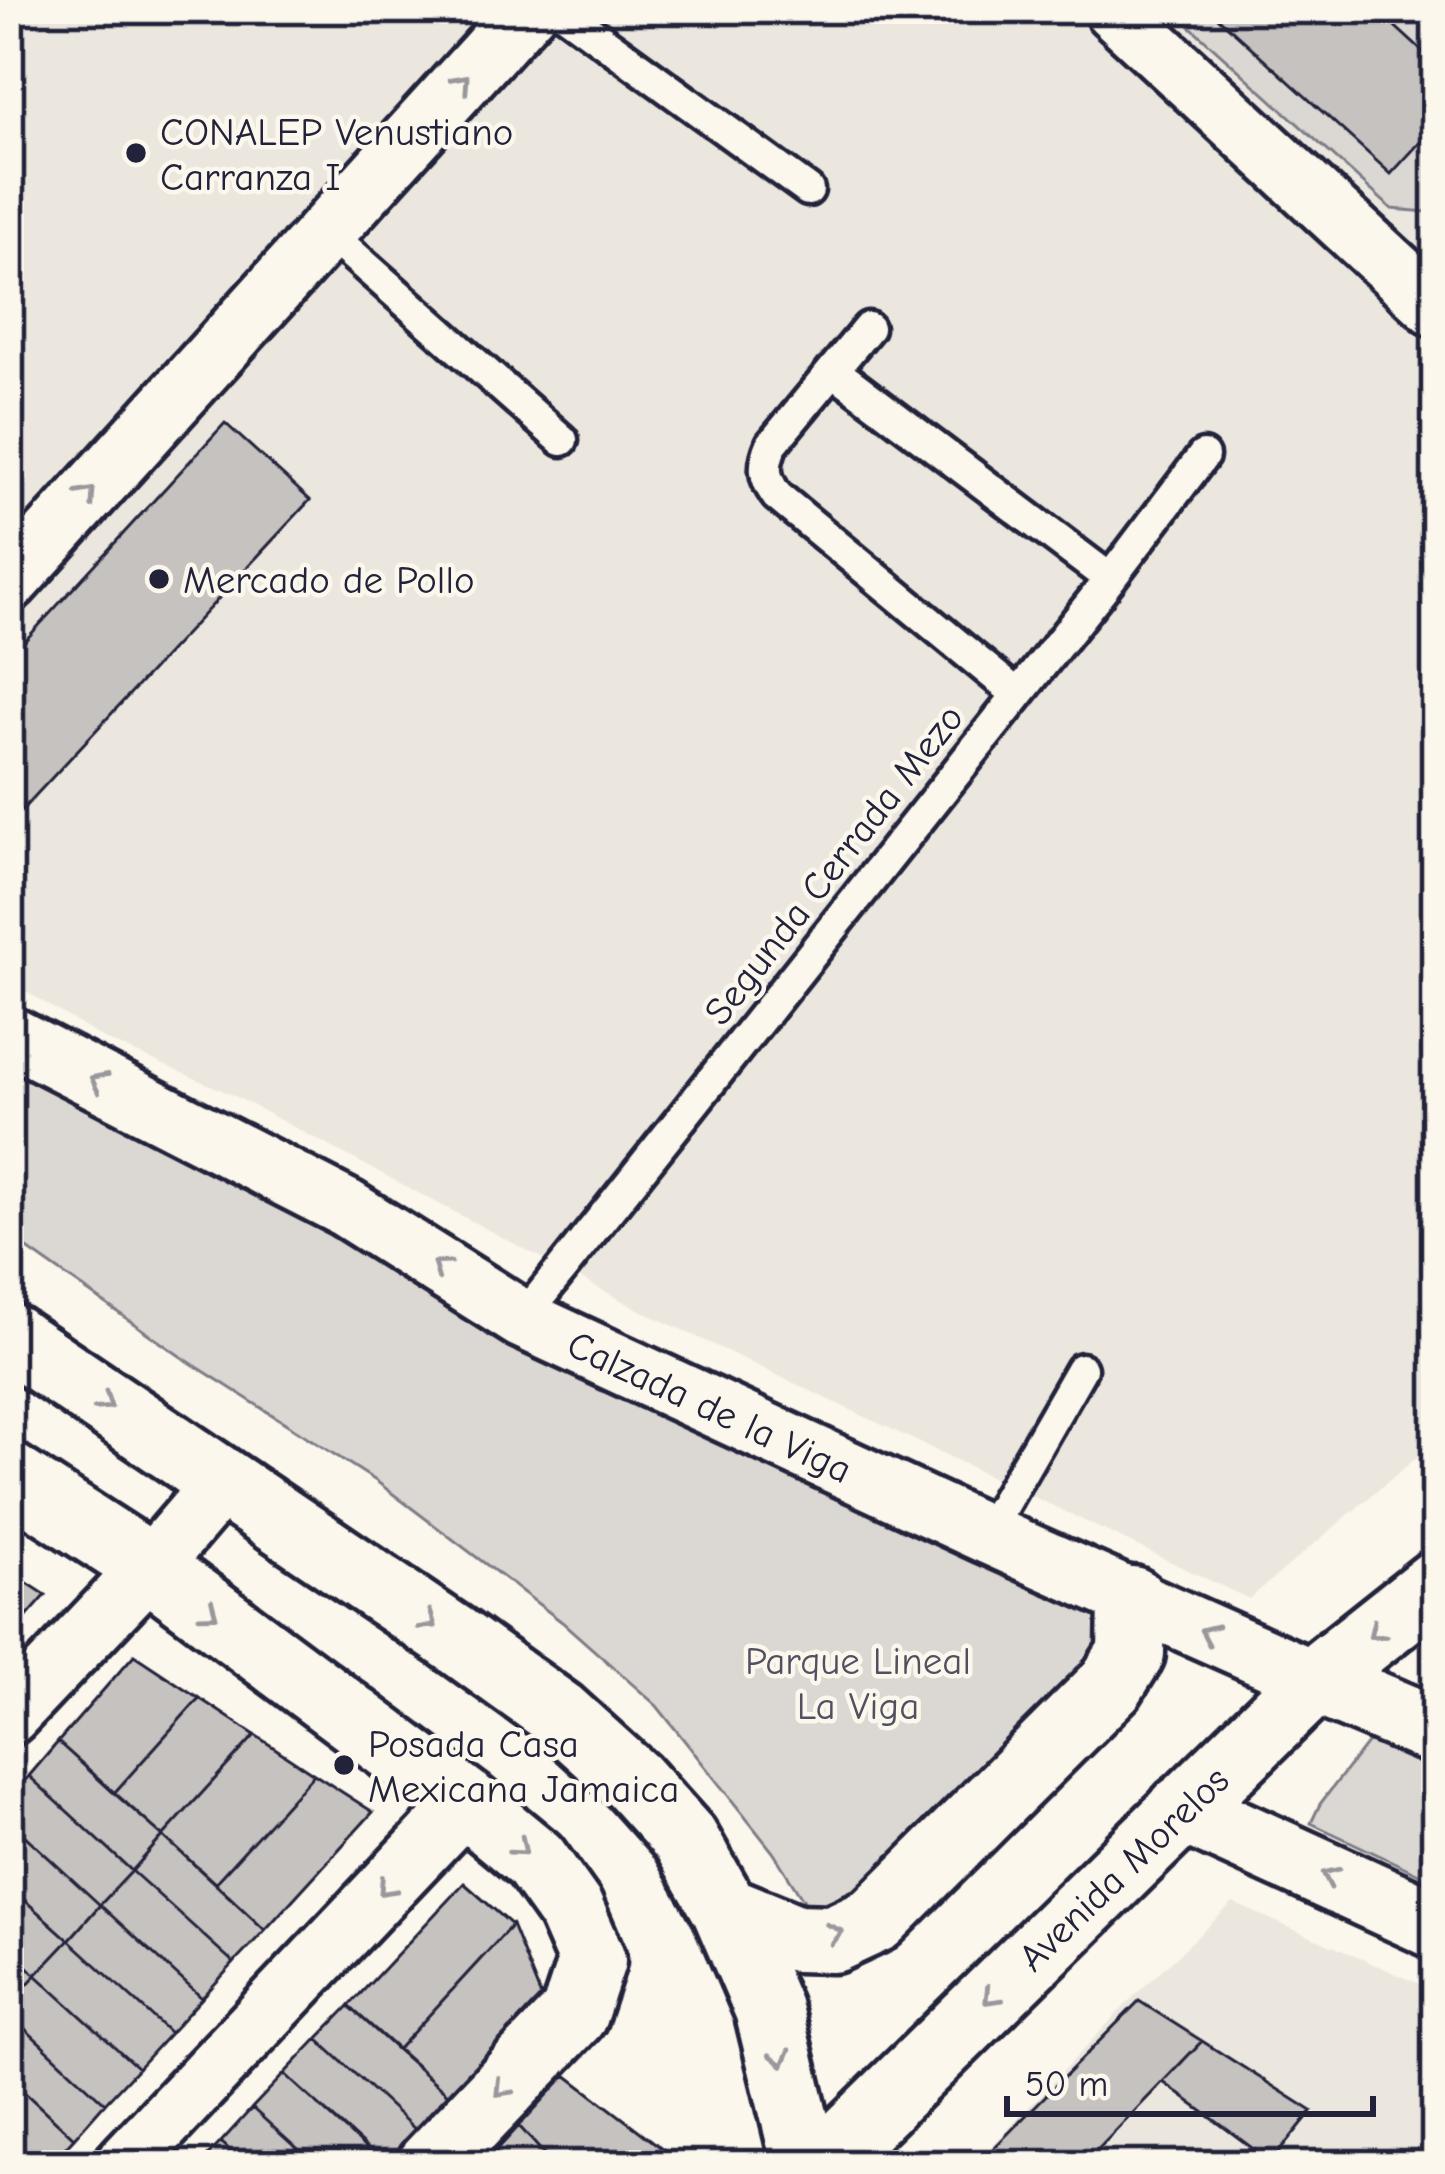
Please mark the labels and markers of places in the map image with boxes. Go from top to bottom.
place label: CONALEP Venustiano Carranza I [160,110,513,200]
marker: CONALEP Venustiano Carranza I [123,140,149,166]
place label: Mercado de Pollo [183,558,475,603]
marker: Mercado de Pollo [146,566,172,592]
place label: Posada Casa Mexicana Jamaica [368,1722,679,1812]
marker: Posada Casa Mexicana Jamaica [331,1752,357,1778]

